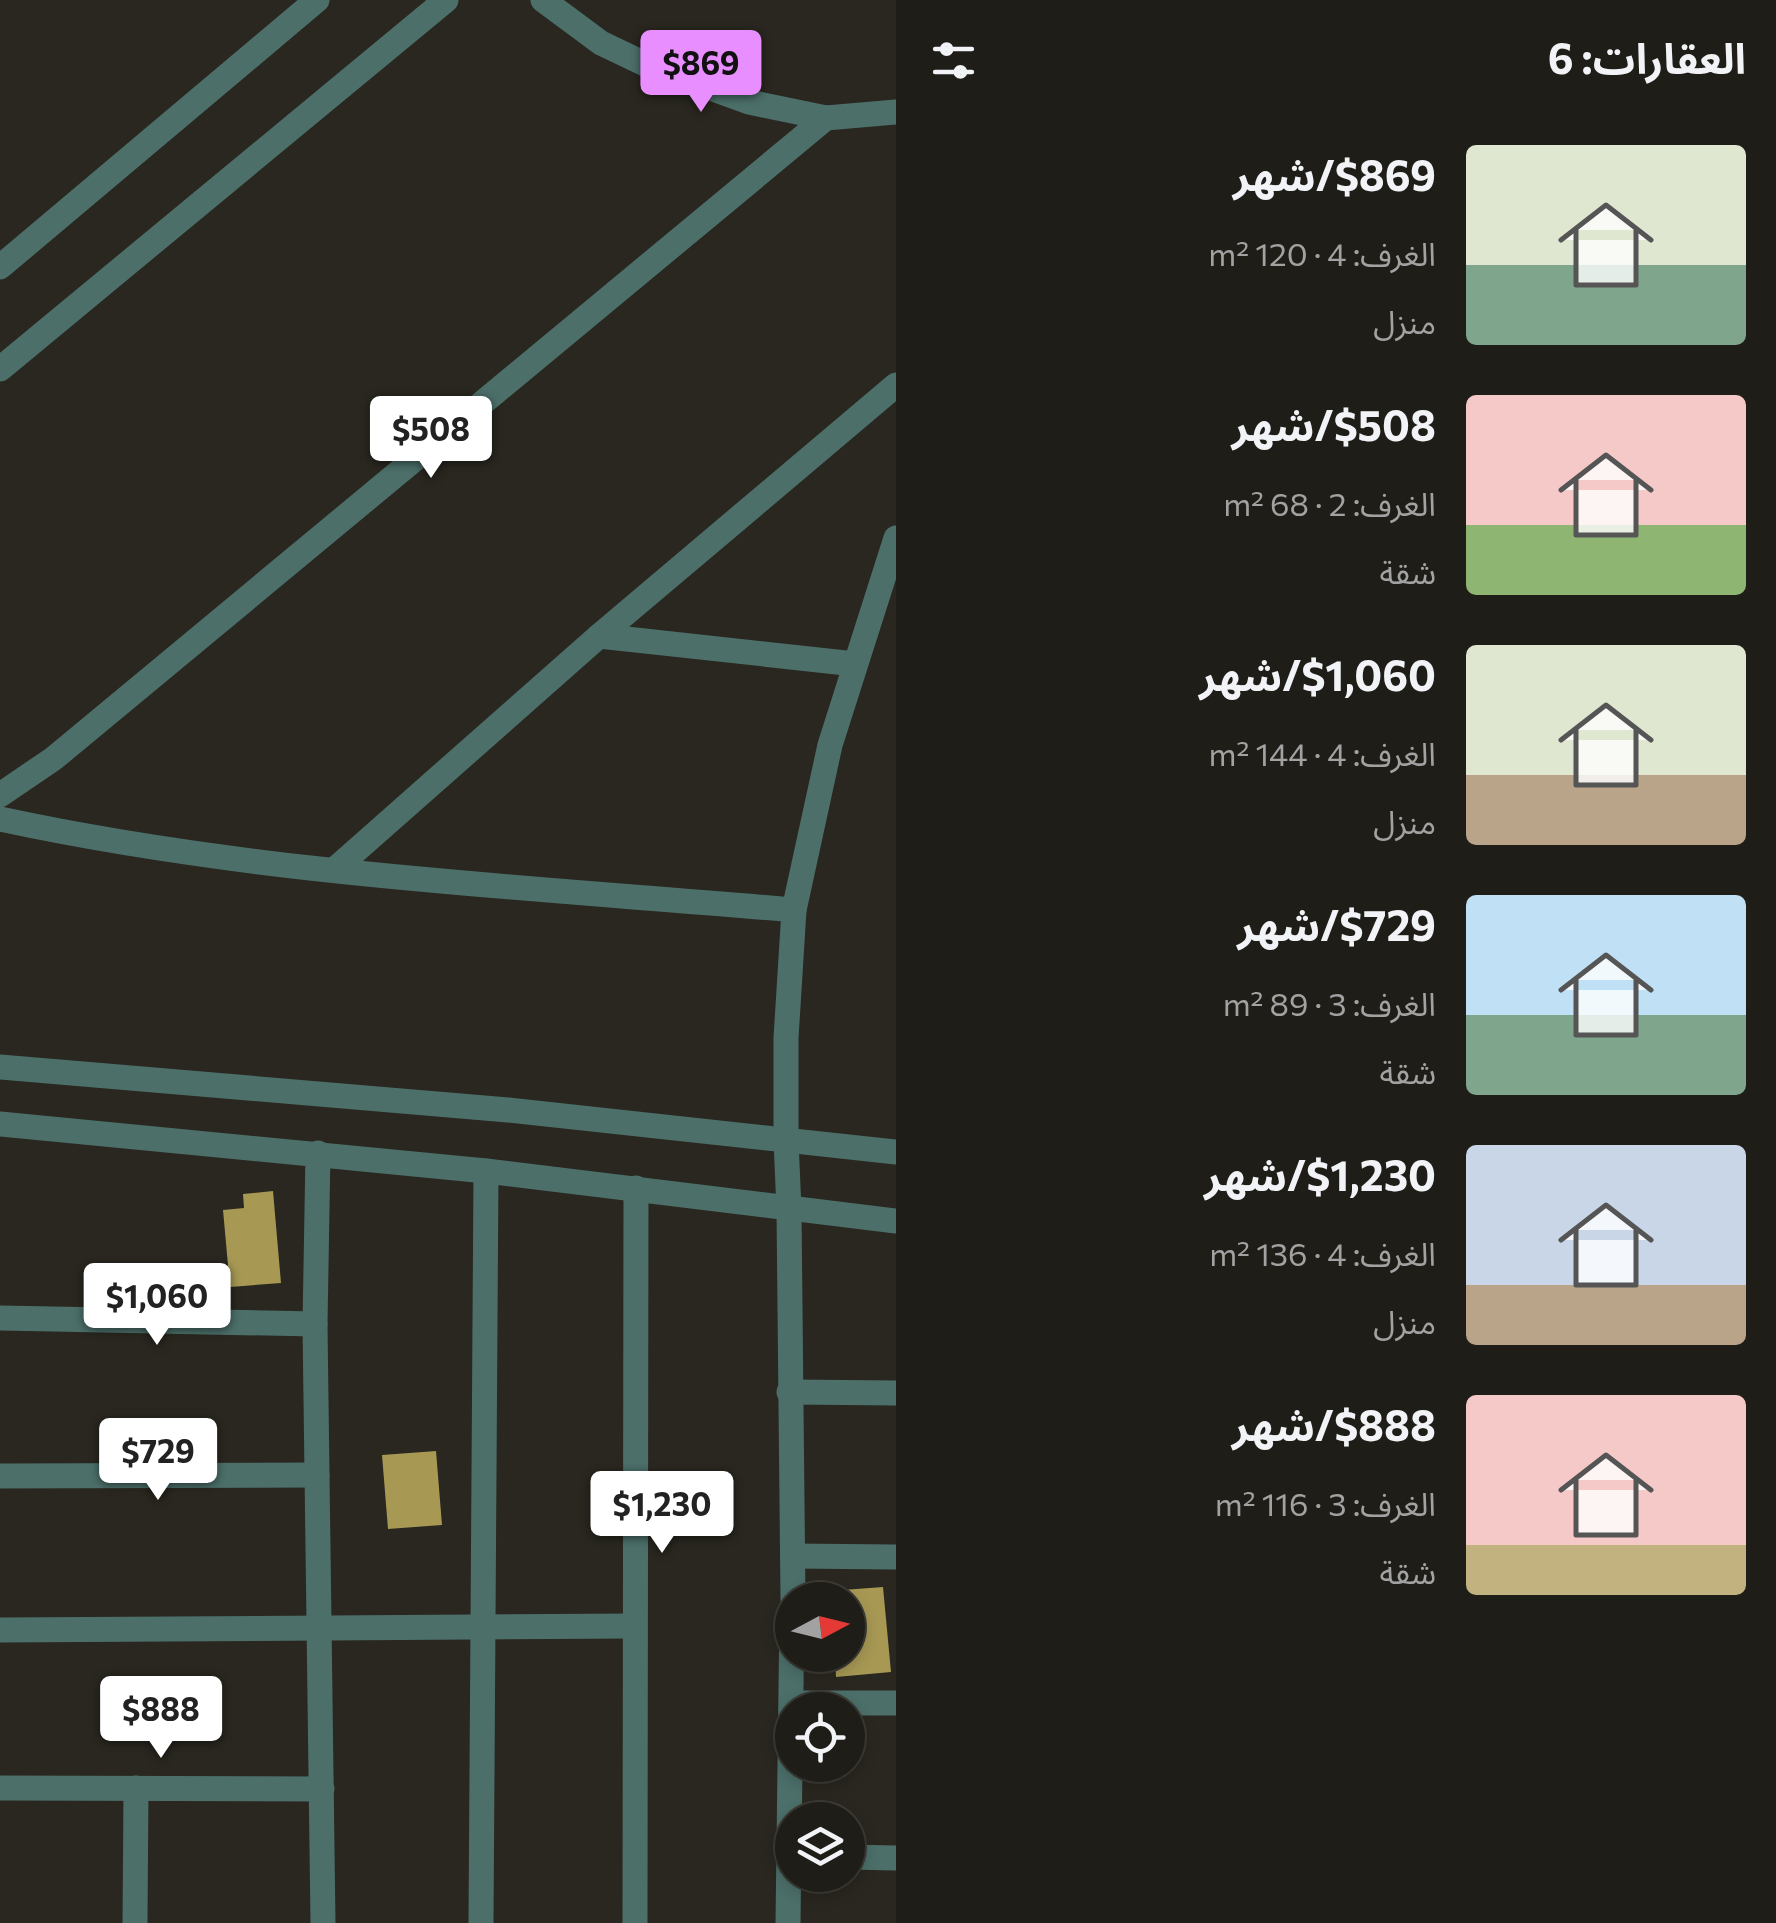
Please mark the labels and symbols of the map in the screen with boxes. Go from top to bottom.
pin: $869 [642,30,760,115]
pin: $508 [372,396,490,481]
pin: $1,060 [76,1263,238,1348]
pin: $729 [99,1418,217,1503]
pin: $1,230 [581,1471,743,1556]
north arrow [775,1582,865,1672]
pin: $888 [102,1676,220,1761]

